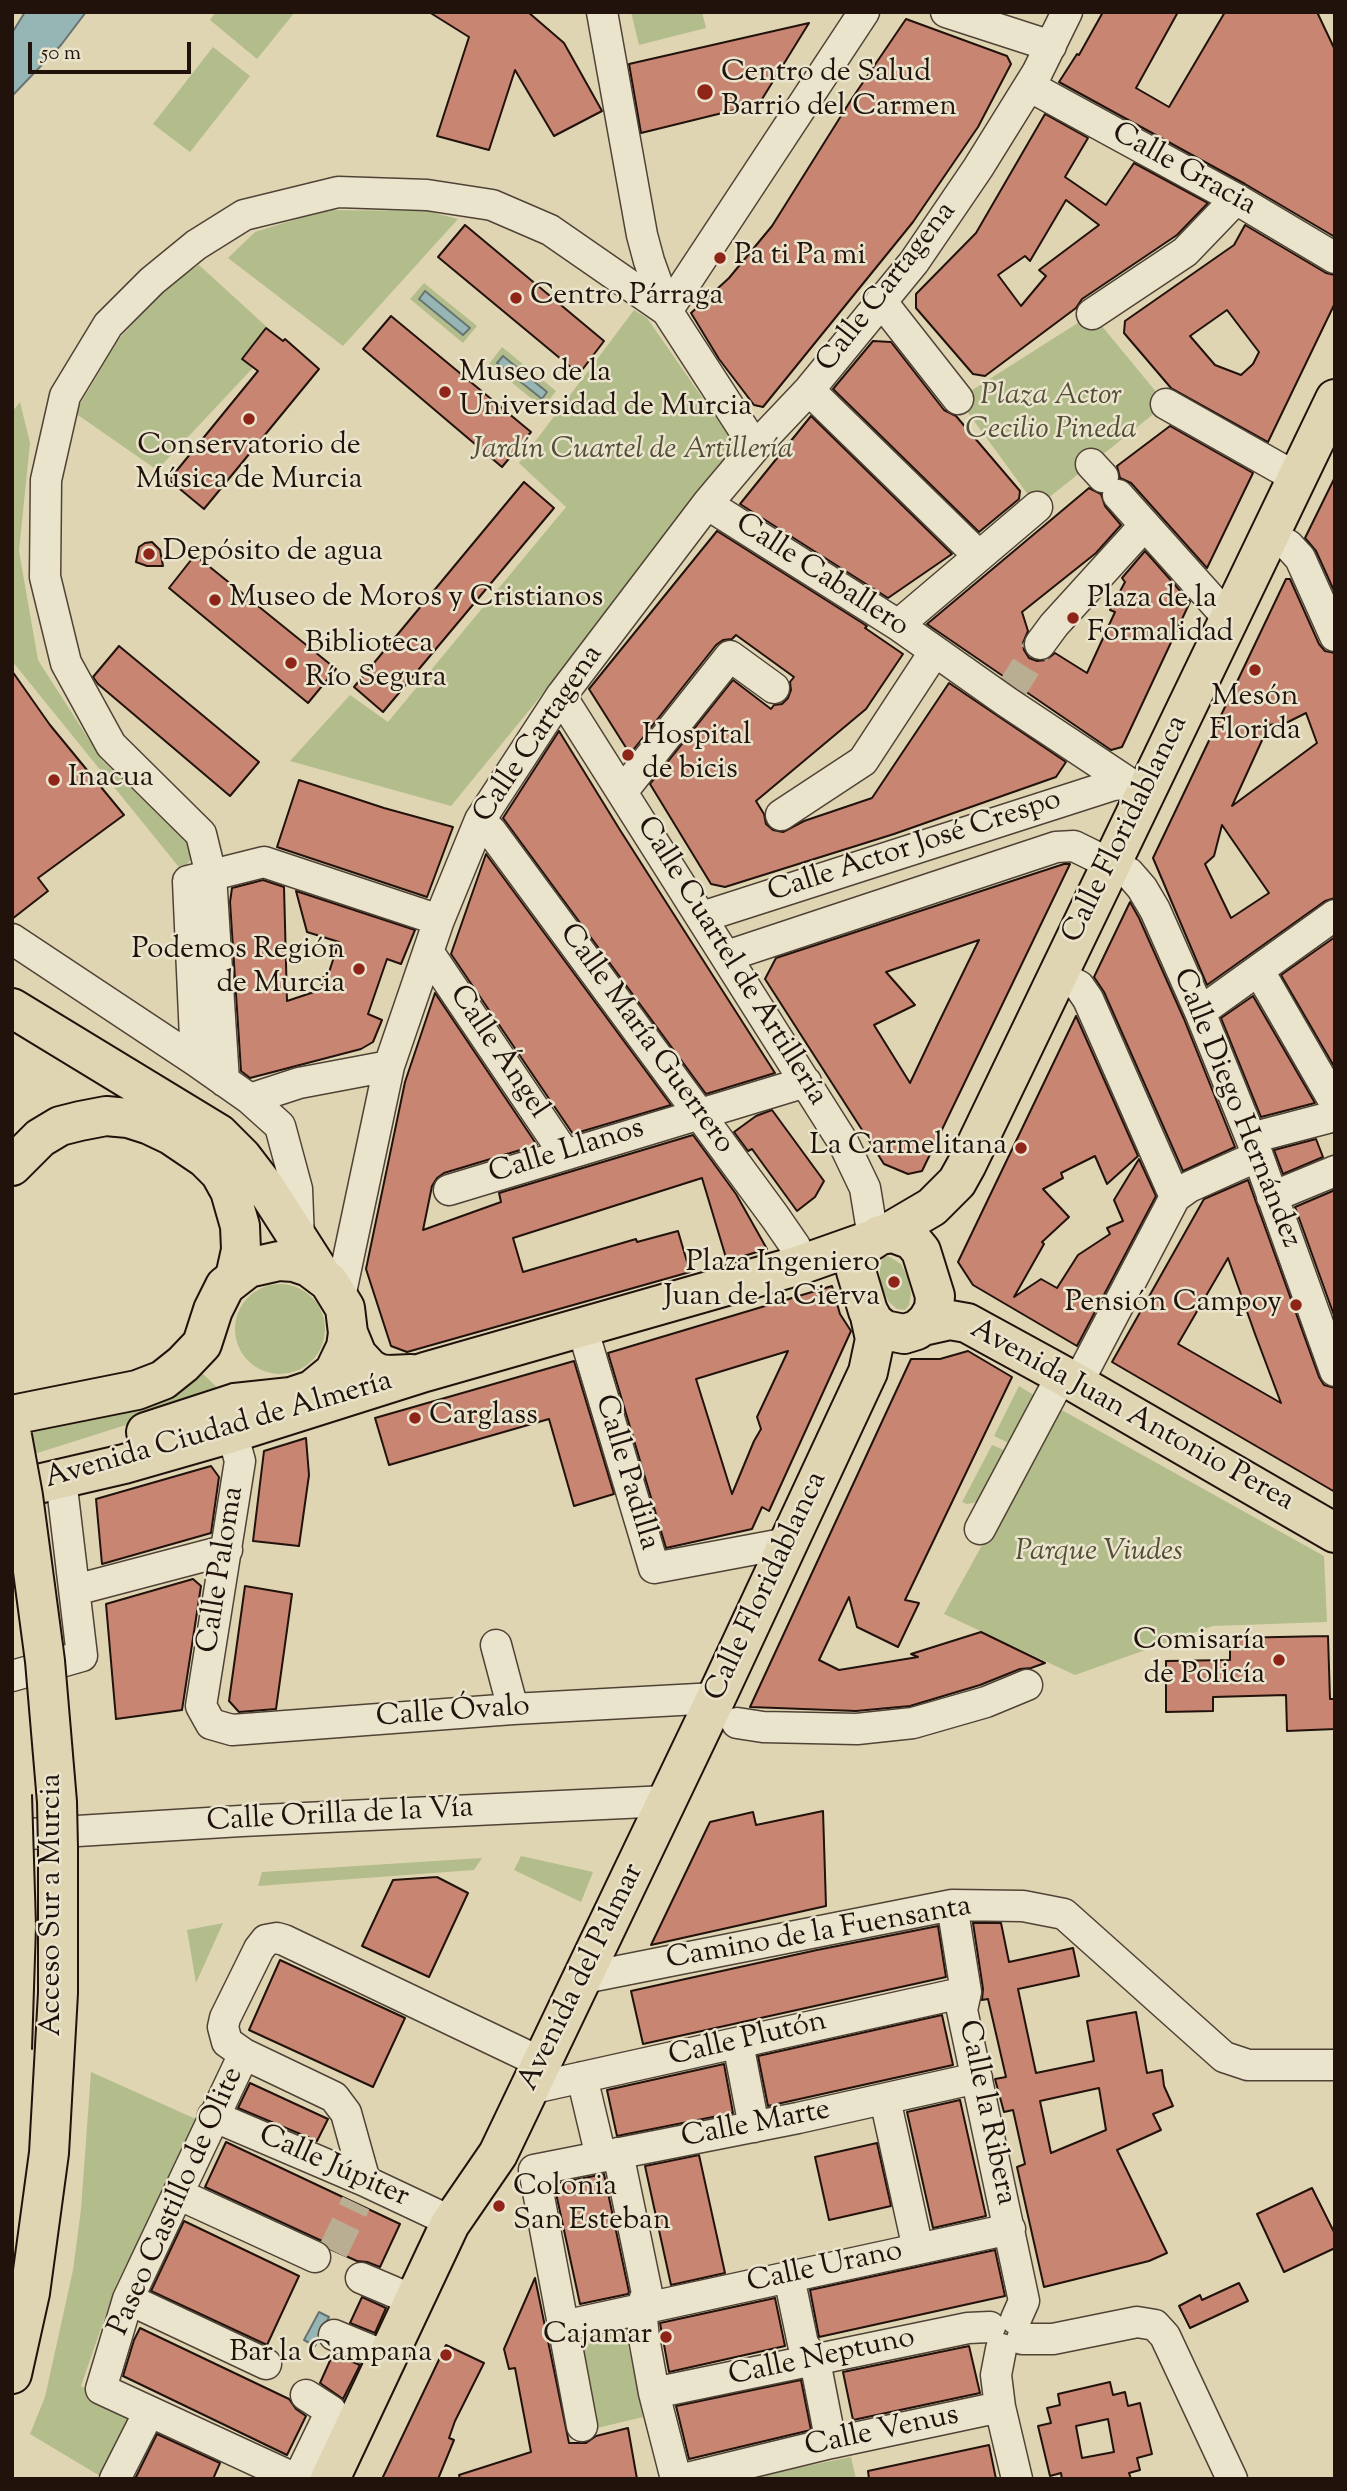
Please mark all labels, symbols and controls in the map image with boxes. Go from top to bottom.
scale bar [32,28,194,72]
text: 50 m [41,39,81,69]
place label: Centro de Salud Barrio del Carmen [721,57,957,127]
marker: Centro de Salud Barrio del Carmen [695,82,715,102]
street label: Calle Gracia [1105,117,1261,225]
street label: Calle Cartagena [810,196,966,380]
place label: Pa ti Pa mi [734,240,866,276]
marker: Pa ti Pa mi [712,250,728,266]
place label: Centro Párraga [530,280,723,316]
marker: Centro Párraga [508,290,524,306]
place label: Museo de la Universidad de Murcia [459,357,752,428]
park label: Plaza Actor Cecilio Pineda [965,380,1137,450]
marker: Museo de la Universidad de Murcia [437,384,453,400]
marker: Conservatorio de Música de Murcia [241,411,257,427]
place label: Conservatorio de Música de Murcia [136,430,362,500]
park label: Jardín Cuartel de Artillería [471,434,793,470]
street label: Calle Caballero [727,507,915,647]
place label: Depósito de agua [163,536,383,572]
marker: Depósito de agua [141,546,157,562]
place label: Museo de Moros y Cristianos [229,582,603,618]
place label: Plaza de la Formalidad [1087,583,1234,654]
marker: Museo de Moros y Cristianos [207,592,223,608]
marker: Plaza de la Formalidad [1065,610,1081,626]
place label: Biblioteca Río Segura [305,628,447,698]
street label: Calle Cartagena [467,639,613,831]
marker: Biblioteca Río Segura [283,655,299,671]
marker: Mesón Florida [1247,662,1263,678]
place label: Mesón Florida [1209,681,1301,752]
street label: Calle Floridablanca [1056,710,1198,950]
place label: Hospital de bicis [642,720,751,790]
marker: Hospital de bicis [620,747,636,763]
place label: Inacua [68,762,154,798]
marker: Inacua [46,772,62,788]
street label: Calle Actor José Crespo [764,784,1066,912]
street label: Calle Cuartel de Artillería [626,811,834,1113]
street label: Calle María Guerrero [550,918,740,1162]
place label: Podemos Región de Murcia [131,934,345,1004]
marker: Podemos Región de Murcia [351,961,367,977]
street label: Calle Diego Hernández [1163,964,1307,1254]
street label: Calle Ángel [439,980,555,1126]
street label: Calle Llanos [485,1112,649,1194]
place label: La Carmelitana [810,1130,1007,1166]
marker: La Carmelitana [1013,1140,1029,1156]
place label: Plaza Ingeniero Juan de la Cierva [664,1247,880,1318]
marker: Plaza Ingeniero Juan de la Cierva [886,1274,902,1290]
place label: Pensión Campoy [1065,1287,1282,1323]
marker: Pensión Campoy [1288,1297,1304,1313]
street label: Avenida Juan Antonio Perea [963,1313,1299,1521]
street label: Avenida Ciudad de Almería [41,1365,397,1499]
street label: Calle Padilla [584,1391,666,1555]
place label: Carglass [429,1400,538,1436]
marker: Carglass [407,1410,423,1426]
street label: Calle Floridablanca [699,1467,837,1707]
street label: Calle Paloma [192,1484,254,1656]
park label: Parque Viudes [1015,1536,1183,1572]
place label: Comisaría de Policía [1133,1625,1265,1696]
marker: Comisaría de Policía [1271,1652,1287,1668]
street label: Calle Óvalo [375,1691,531,1737]
street label: Acceso Sur a Murcia [36,1773,72,2037]
street label: Calle Orilla de la Vía [206,1792,474,1842]
street label: Avenida del Palmar [512,1859,654,2097]
street label: Camino de la Fuensanta [664,1890,974,1980]
street label: Calle Plutón [665,2005,831,2077]
street label: Calle la Ribera [948,2017,1022,2209]
street label: Paseo Castillo de Olite [103,2062,253,2342]
street label: Calle Marte [679,2094,833,2158]
street label: Calle Júpiter [252,2119,414,2217]
place label: Colonia San Esteban [513,2171,671,2242]
marker: Colonia San Esteban [491,2198,507,2214]
street label: Calle Urano [744,2235,906,2303]
place label: Cajamar [543,2319,652,2355]
street label: Calle Neptuno [726,2322,918,2396]
marker: Cajamar [658,2329,674,2345]
place label: Bar la Campana [229,2337,432,2373]
marker: Bar la Campana [438,2347,454,2363]
street label: Calle Venus [802,2399,962,2467]

